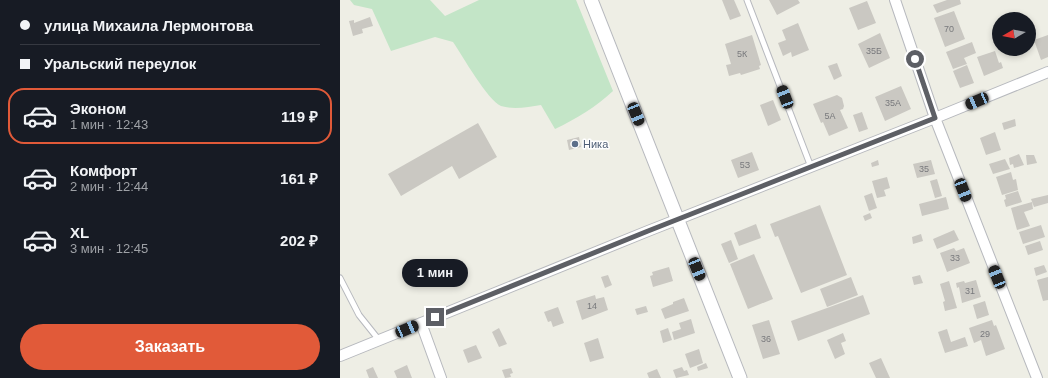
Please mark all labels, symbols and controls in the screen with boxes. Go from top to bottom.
north arrow [992,12,1036,56]
map controls [992,12,1036,56]
text: улица Михаила Лермонтова [44,17,253,34]
house number: 70 [944,24,954,34]
house number: 35Б [866,46,882,56]
house number: 5К [737,49,748,59]
route start [906,50,924,68]
text: Уральский переулок [44,55,196,72]
car [775,84,795,110]
car [964,91,990,111]
icon: car [22,98,58,134]
house number: 35А [885,98,901,108]
text: Эконом [70,100,126,117]
car [626,101,646,127]
text: 119 ₽ [281,108,318,125]
house number: 5А [824,111,836,121]
text: 1 мин · 12:43 [70,117,148,132]
place label: Ника [583,138,609,150]
marker: Ника [570,139,580,149]
icon: car [22,160,58,196]
house number: 5З [740,160,750,170]
text: Комфорт [70,162,137,179]
house number: 35 [919,164,929,174]
text: 161 ₽ [280,170,318,187]
car [953,177,973,203]
text: 2 мин · 12:44 [70,179,148,194]
icon: car [22,222,58,258]
text: XL [70,224,89,241]
text: 202 ₽ [280,232,318,249]
text: 3 мин · 12:45 [70,241,148,256]
house number: 33 [950,253,960,263]
car [687,256,707,282]
callout: 1 мин [402,259,468,287]
car [987,264,1007,290]
text: 1 мин [417,265,453,280]
house number: 31 [965,286,975,296]
house number: 14 [587,301,597,311]
route end [426,308,444,326]
car [394,319,420,339]
button: Заказать [20,324,320,370]
house number: 29 [980,329,990,339]
house number: 36 [761,334,771,344]

